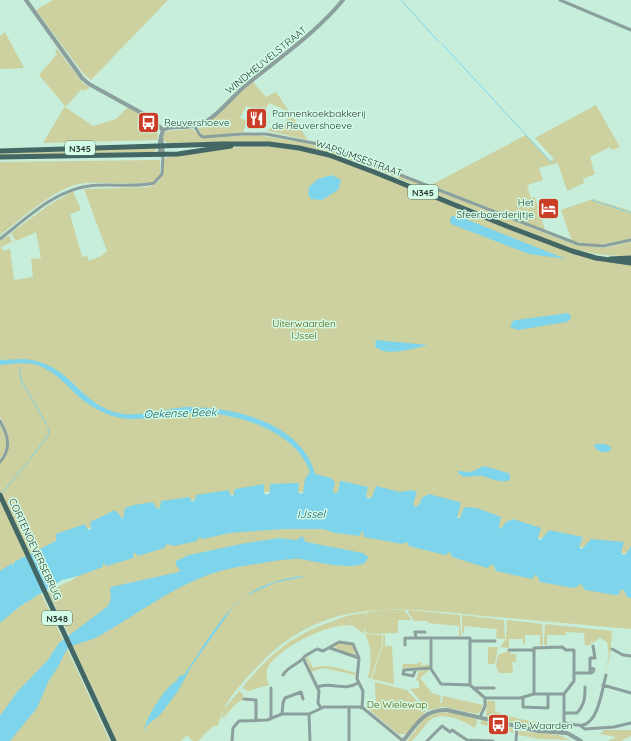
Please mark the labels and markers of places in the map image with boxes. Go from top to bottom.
restaurant icon: Pannenkoekbakkerij de Reuvershoeve [243,106,269,132]
place label: Pannenkoekbakkerij de Reuvershoeve [272,107,366,132]
bus stop icon: Reuvershoeve [136,109,162,135]
place label: Reuvershoeve [164,116,230,129]
hotel icon: Het Sfeerboerderijtje [536,195,562,221]
place label: Het Sfeerboerderijtje [456,196,535,221]
bus stop icon: De Waarden [486,712,512,738]
place label: De Waarden [514,719,573,732]

